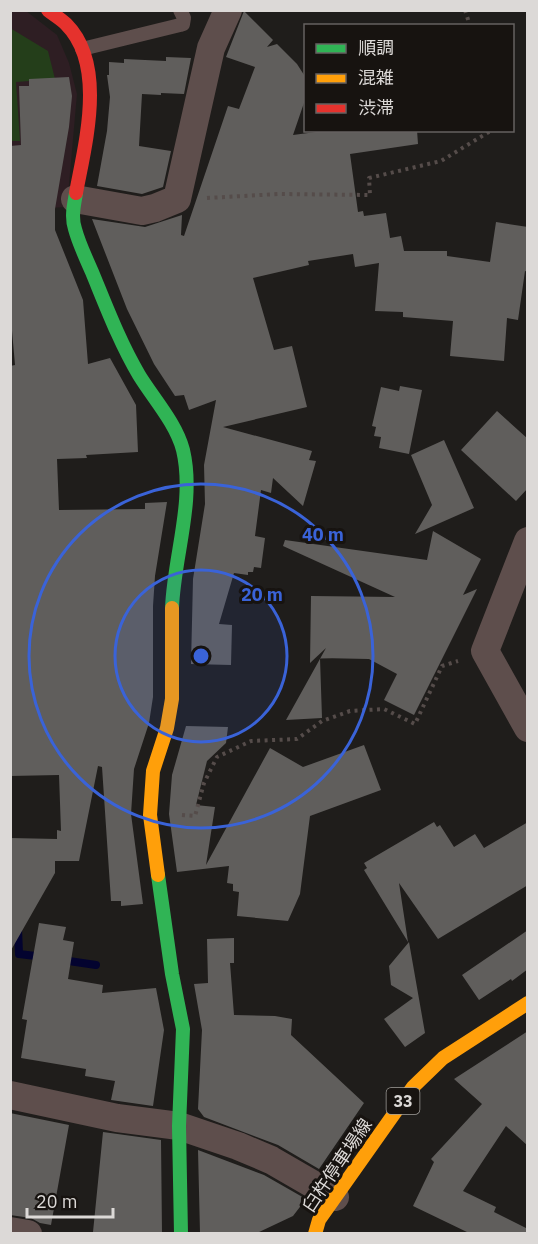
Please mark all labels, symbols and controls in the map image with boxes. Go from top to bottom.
legend [304,24,514,132]
text: 順調 [358,36,394,59]
text: 混雑 [358,66,394,89]
text: 渋滞 [358,96,394,119]
text: 40 m [302,523,344,546]
text: 20 m [241,583,283,606]
centre of rings [191,646,211,666]
road number: 33 [386,1088,420,1114]
street label: 臼杵停車場線 [297,1114,377,1216]
scale bar [27,1181,112,1219]
text: 20 m [36,1190,78,1213]

